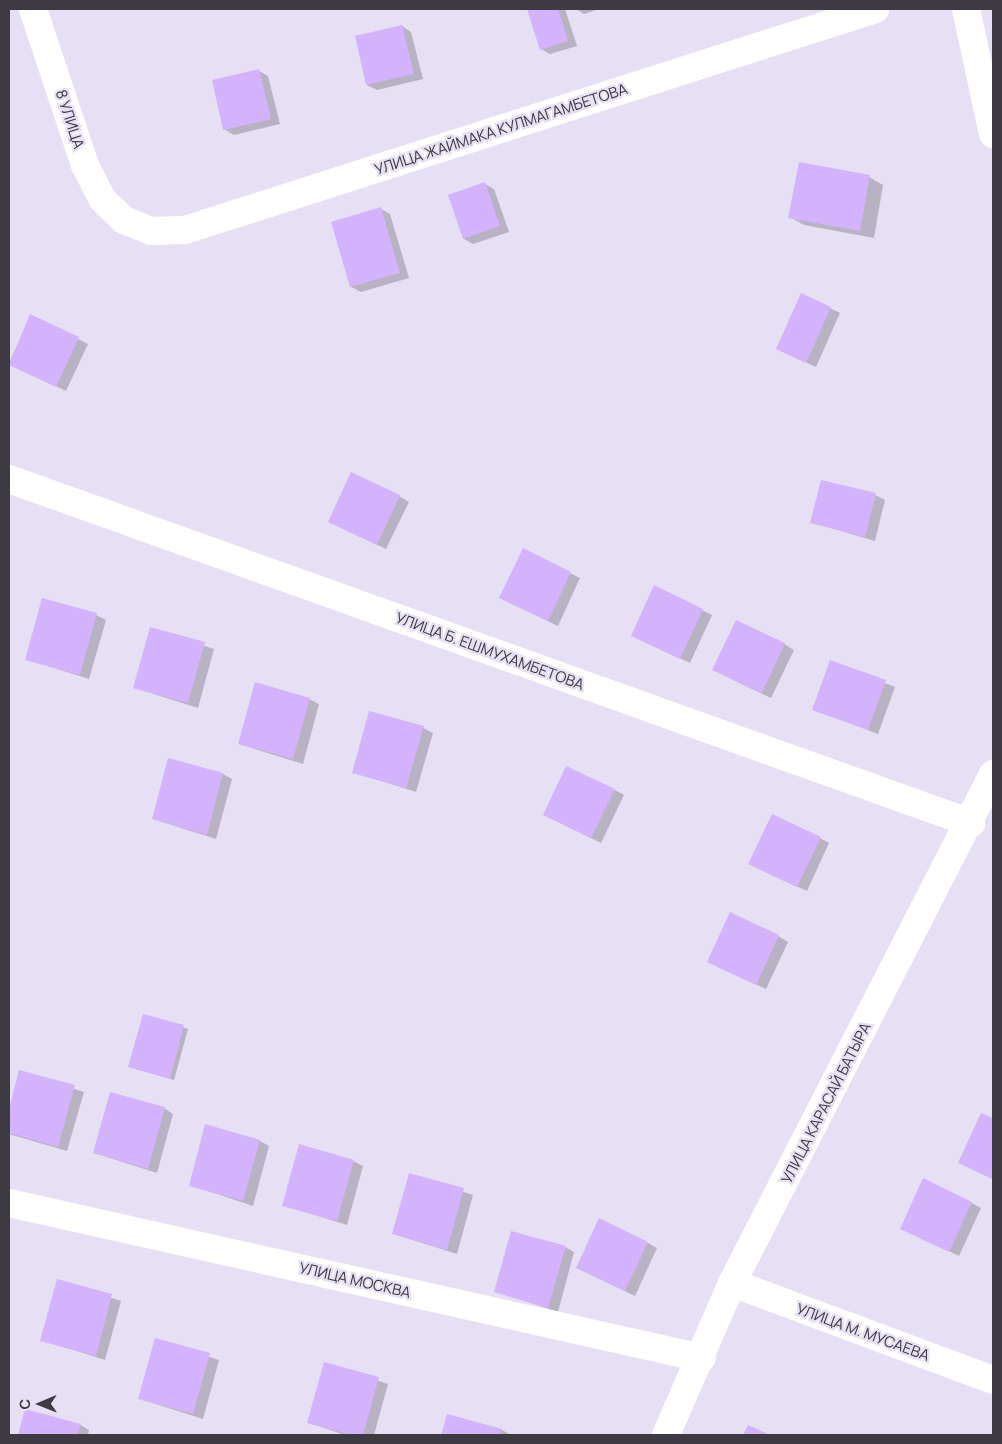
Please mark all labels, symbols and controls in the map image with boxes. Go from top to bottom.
street label: УЛИЦА ЖАЙМАКА КУЛМАГАМБЕТОВА [372,80,630,178]
street label: 8 УЛИЦА [52,87,88,151]
street label: УЛИЦА Б. ЕШМУХАМБЕТОВА [393,608,587,694]
street label: УЛИЦА КАРАСАЙ БАТЫРА [778,1019,874,1187]
street label: УЛИЦА МОСКВА [297,1258,413,1302]
street label: УЛИЦА М. МУСАЕВА [794,1300,932,1364]
north arrow [15,1379,65,1429]
text: С [15,1399,34,1410]

